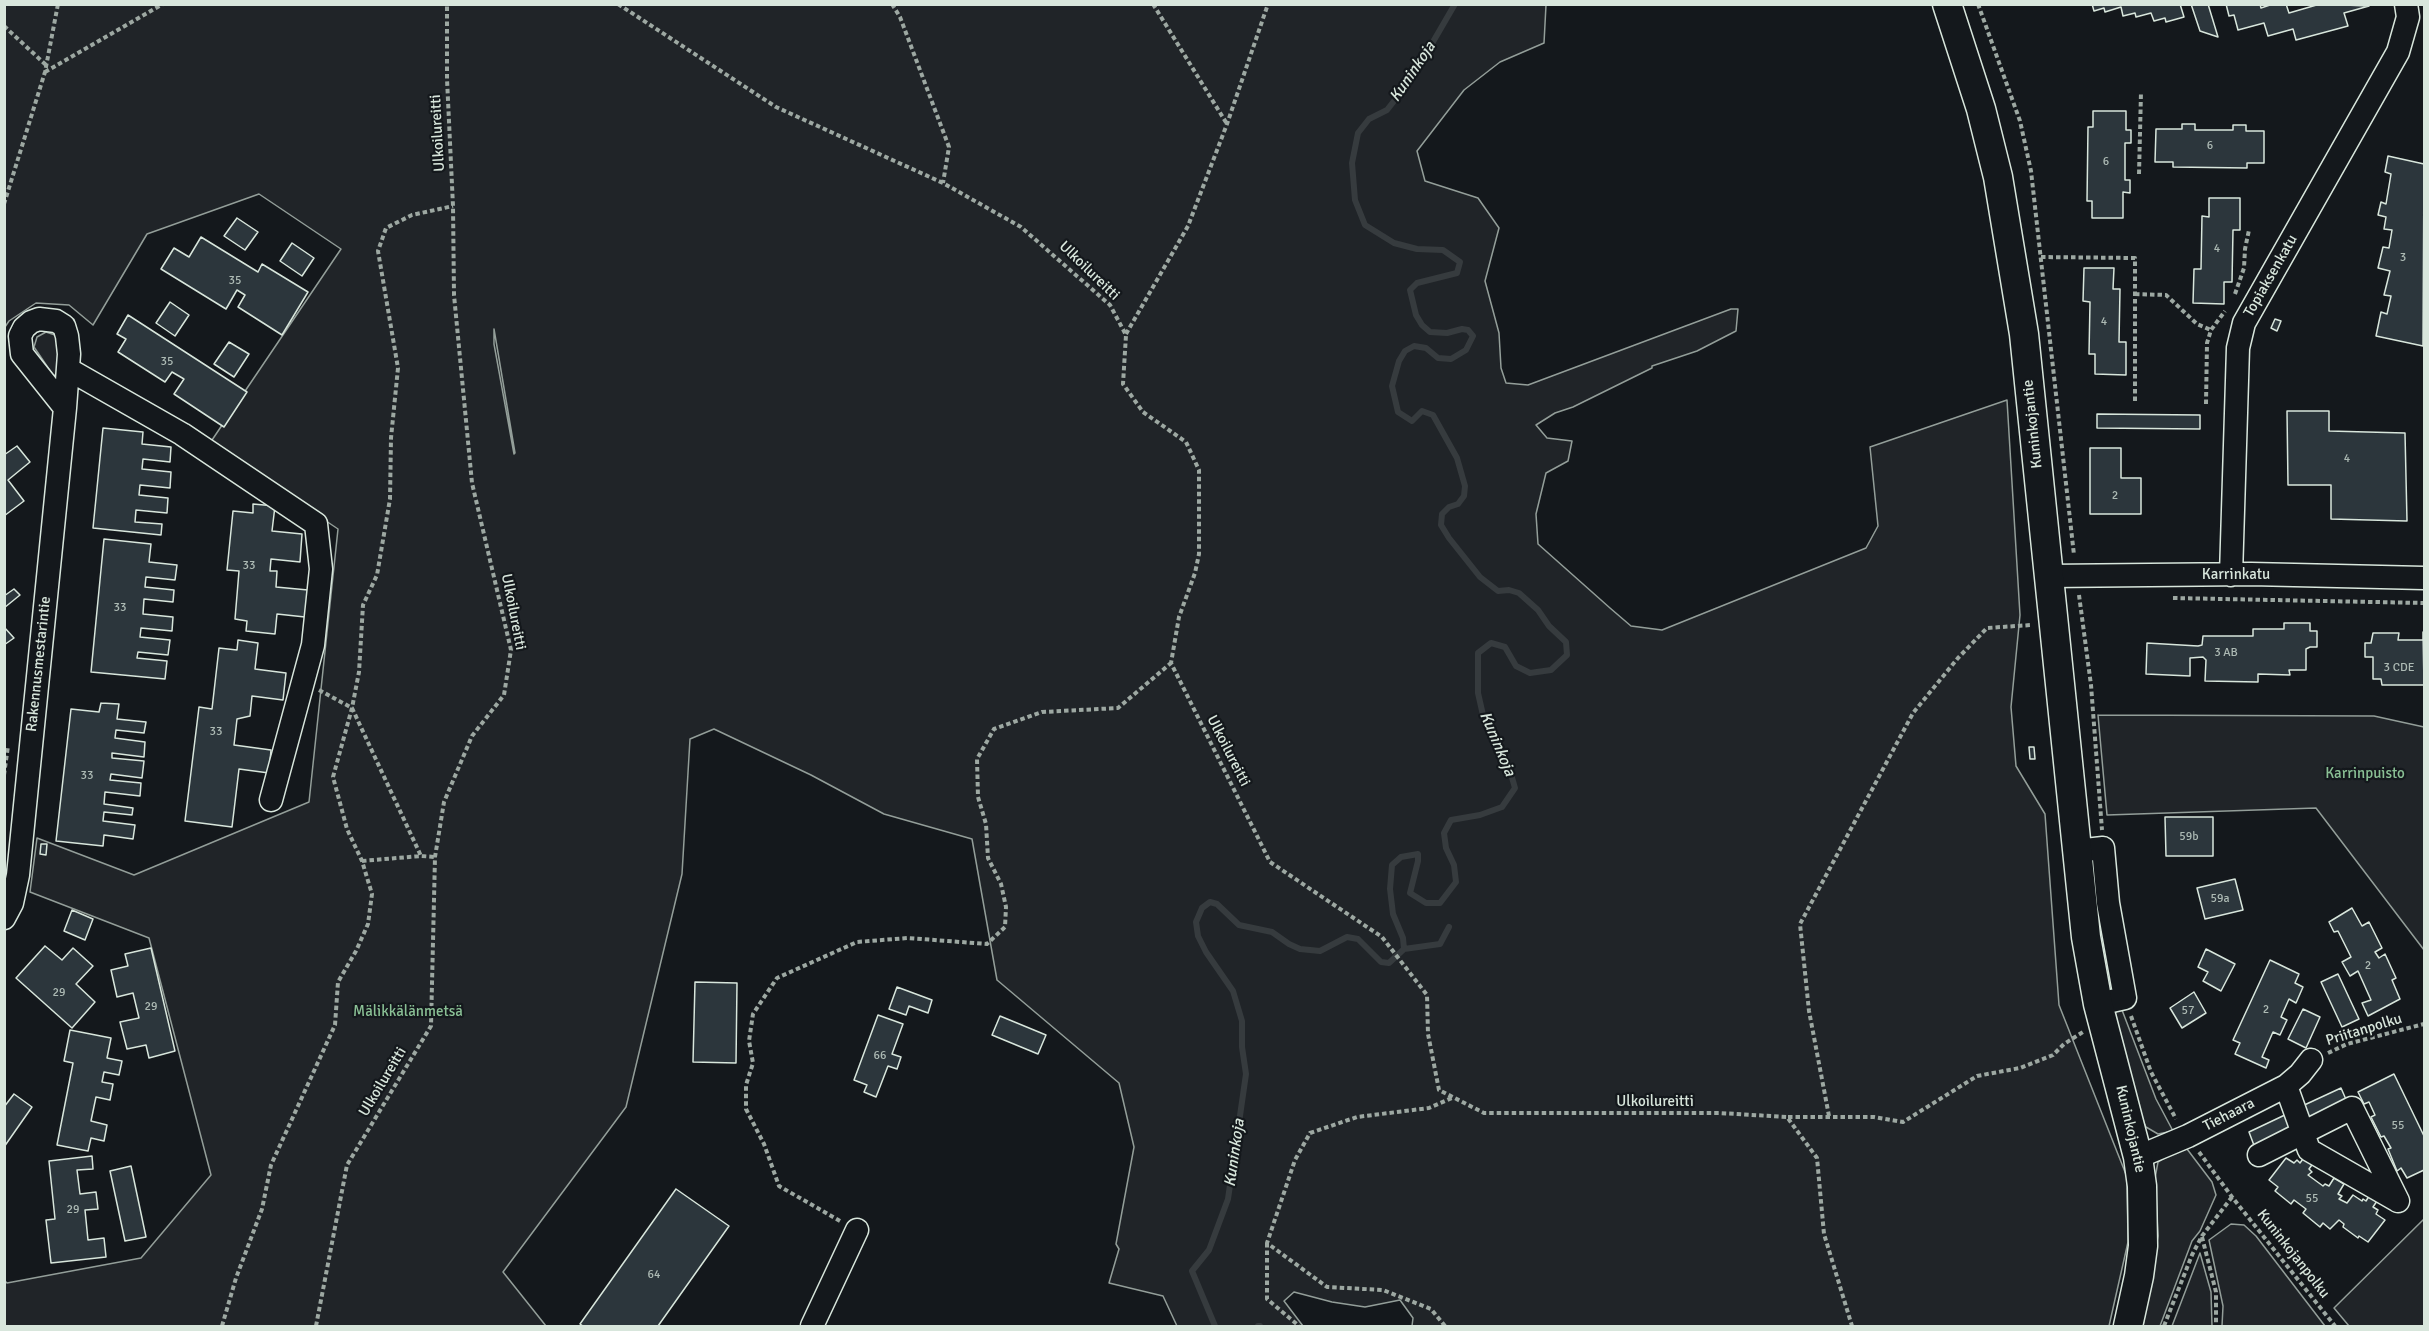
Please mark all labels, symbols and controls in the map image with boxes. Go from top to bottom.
water label: Kuninkoja [1386,38,1440,106]
street label: Ulkoilureitti [427,94,449,172]
house number: 6 [2207,139,2213,153]
house number: 6 [2103,155,2109,169]
street label: Topiaksenkatu [2240,232,2302,320]
street label: Ulkoilureitti [1055,238,1123,304]
house number: 4 [2214,242,2220,256]
house number: 3 [2400,251,2406,265]
house number: 35 [229,274,241,288]
house number: 4 [2101,315,2107,329]
house number: 35 [161,355,173,369]
street label: Kuninkojantie [2019,379,2047,469]
house number: 4 [2344,452,2350,466]
house number: 2 [2112,489,2118,503]
house number: 33 [243,559,255,573]
street label: Karrinkatu [2202,566,2270,584]
street label: Ulkoilureitti [497,572,529,652]
street label: Rakennusmestarintie [23,595,55,733]
house number: 33 [114,601,126,615]
house number: 3 AB [2214,646,2238,660]
house number: 3 CDE [2384,661,2414,675]
water label: Kuninkoja [1475,709,1519,779]
street label: Ulkoilureitti [1202,712,1254,790]
house number: 33 [210,725,222,739]
park label: Karrinpuisto [2325,765,2405,783]
house number: 33 [81,769,93,783]
house number: 59b [2179,830,2199,844]
house number: 59a [2210,892,2230,906]
house number: 2 [2365,959,2371,973]
house number: 29 [53,986,65,1000]
house number: 29 [145,1000,157,1014]
park label: Mälikkälänmetsä [353,1003,463,1021]
house number: 2 [2263,1003,2269,1017]
house number: 57 [2182,1004,2194,1018]
street label: Priitanpolku [2324,1010,2404,1050]
street label: Ulkoilureitti [355,1044,411,1120]
house number: 66 [874,1049,886,1063]
street label: Kuninkojantie [2111,1084,2149,1174]
street label: Ulkoilureitti [1616,1093,1694,1111]
street label: Tiehaara [2200,1094,2258,1136]
water label: Kuninkoja [1221,1118,1249,1188]
house number: 55 [2392,1119,2404,1133]
house number: 55 [2306,1192,2318,1206]
house number: 29 [67,1203,79,1217]
street label: Kuninkojanpolku [2253,1206,2333,1302]
house number: 64 [648,1268,660,1282]

